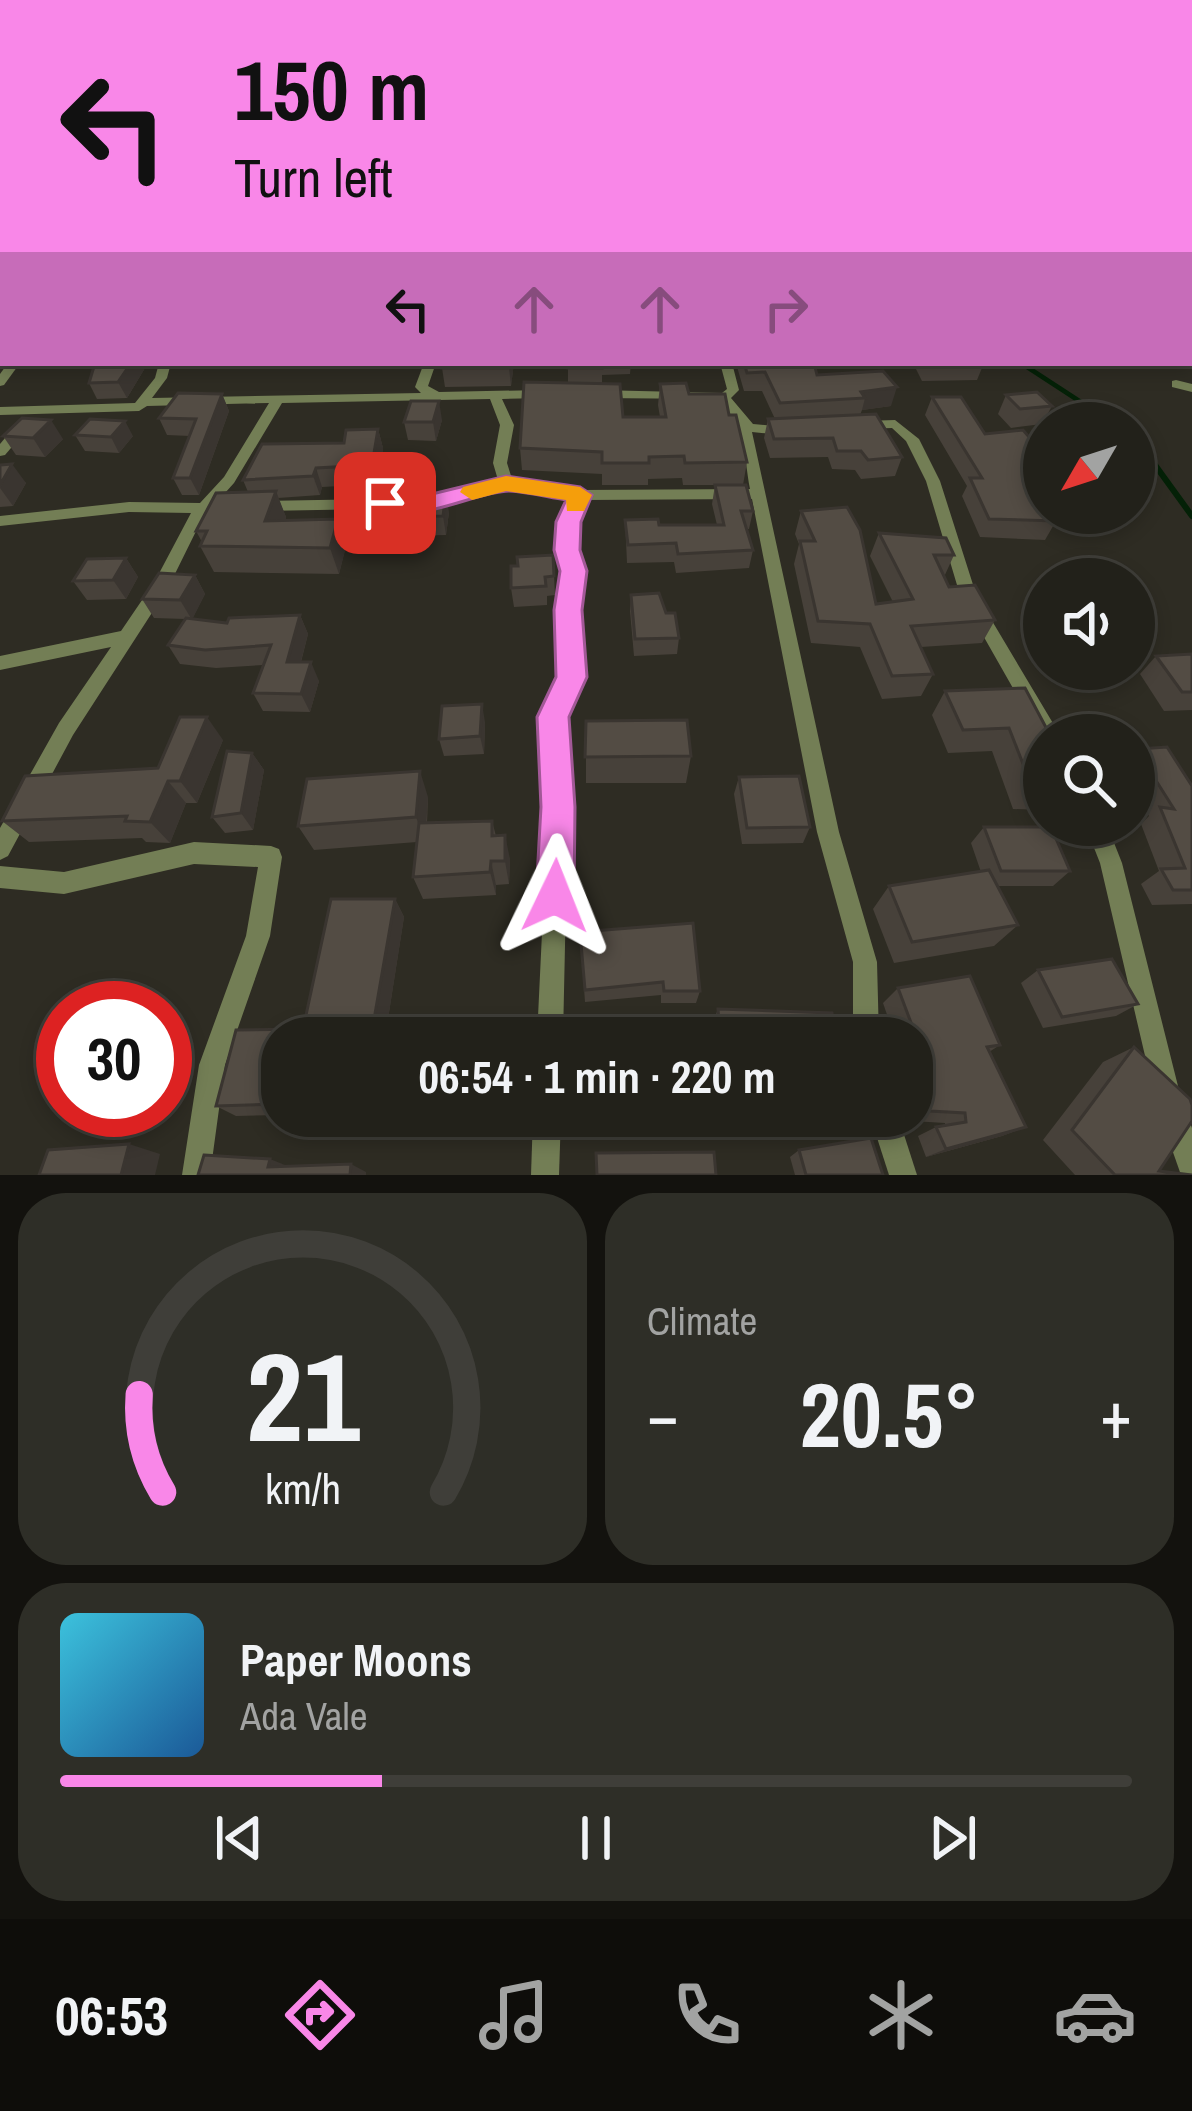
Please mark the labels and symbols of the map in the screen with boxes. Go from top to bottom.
north arrow [1023,402,1155,534]
pin [334,452,436,554]
position arrow [492,833,618,959]
speed limit sign: 30 [36,981,192,1137]

